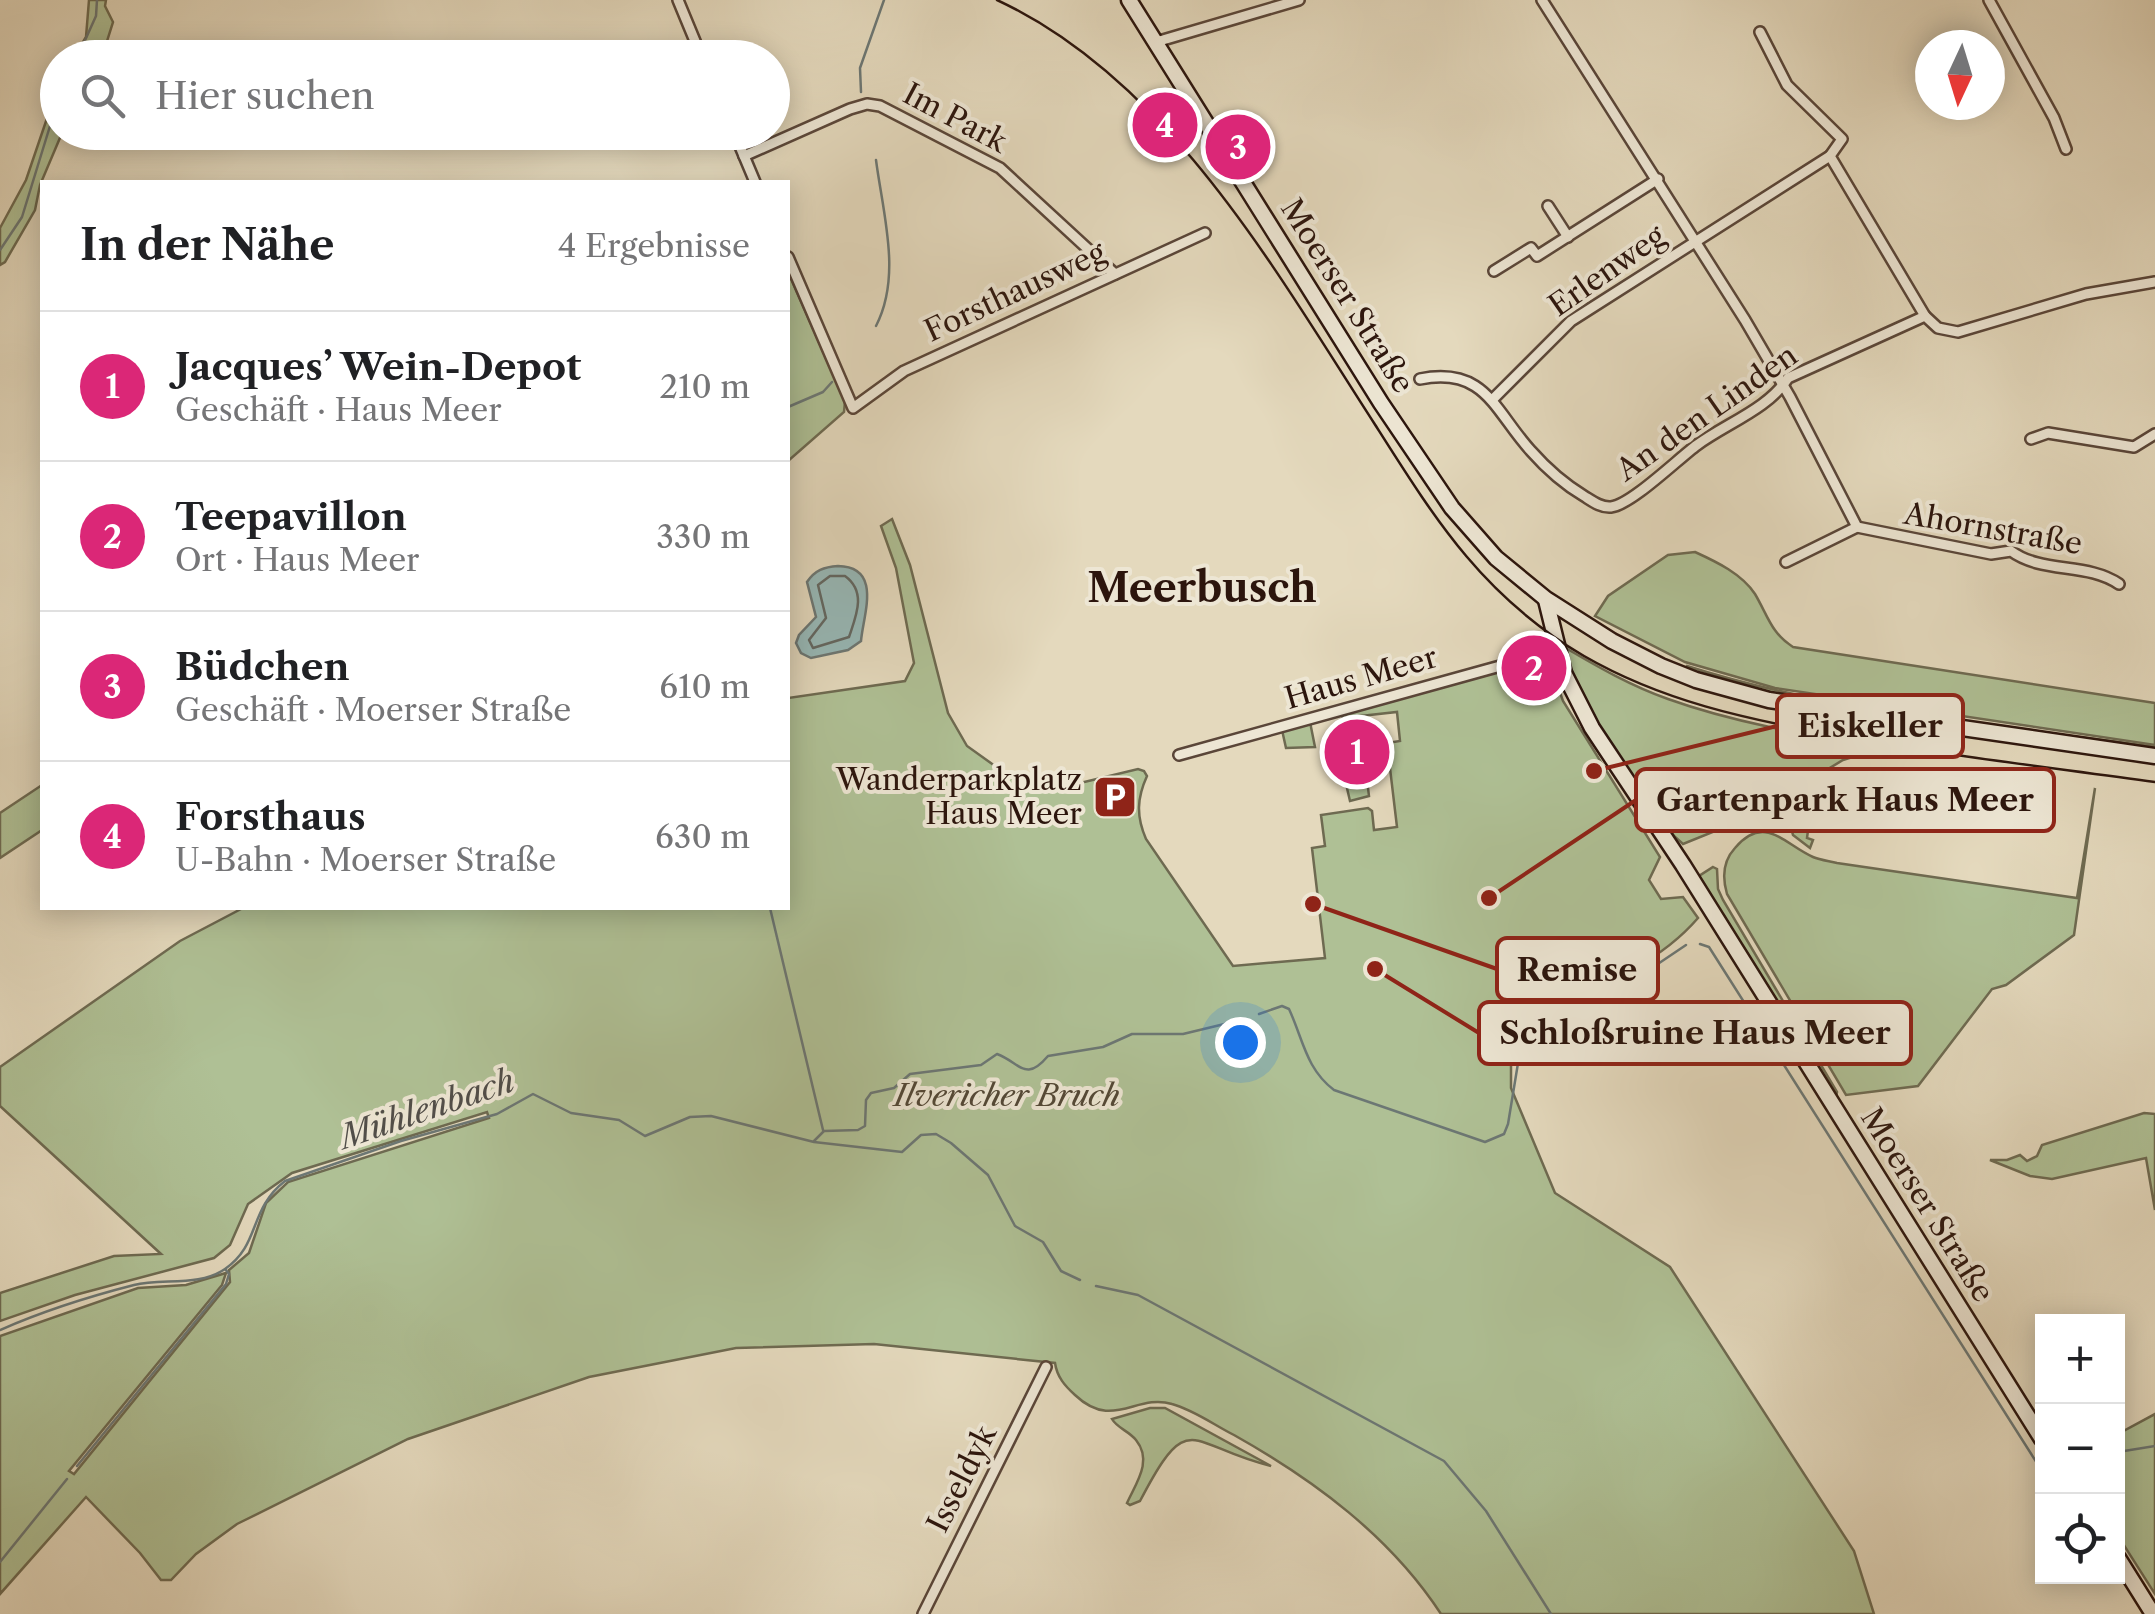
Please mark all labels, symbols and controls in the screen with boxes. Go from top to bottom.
north arrow [1915,30,2005,120]
search box [40,40,790,150]
icon: search [75,68,130,123]
text: Hier suchen [155,72,375,119]
street label: Im Park [897,75,1015,161]
pin: 4 [1132,88,1198,162]
pin: 3 [1206,110,1270,184]
street label: Moerser Straße [1273,192,1422,400]
street label: Erlenweg [1541,217,1672,324]
text: In der Nähe [80,219,334,271]
text: 4 Ergebnisse [558,226,750,265]
street label: Forsthausweg [918,233,1111,350]
street label: An den Linden [1608,336,1804,489]
text: Jacques’ Wein-Depot [175,343,581,390]
text: 1 [105,367,120,406]
text: 210 m [660,367,750,406]
text: Geschäft · Haus Meer [175,390,502,429]
text: Teepavillon [175,493,407,540]
street label: Ahornstraße [1900,494,2085,562]
text: 2 [103,517,122,556]
text: 330 m [656,517,750,556]
text: Ort · Haus Meer [175,540,420,579]
district label: Meerbusch [1087,563,1317,612]
pin: 2 [1502,630,1566,706]
street label: Haus Meer [1280,638,1442,717]
text: Büdchen [175,643,350,690]
text: 3 [103,667,122,706]
text: 610 m [659,667,750,706]
text: Geschäft · Moerser Straße [175,690,571,729]
callout: Eiskeller [1777,695,1963,757]
text: Eiskeller [1797,706,1943,745]
pin: 1 [1324,714,1390,790]
place label: Wanderparkplatz Haus Meer [835,761,1082,832]
callout: Gartenpark Haus Meer [1636,769,2054,831]
parking icon: Wanderparkplatz Haus Meer [1092,774,1138,820]
text: Gartenpark Haus Meer [1656,780,2034,819]
text: Forsthaus [175,793,366,840]
text: 4 [103,817,122,856]
text: 630 m [655,817,750,856]
text: U-Bahn · Moerser Straße [175,840,556,879]
callout: Remise [1497,938,1658,1000]
text: Remise [1517,950,1637,989]
callout: Schloßruine Haus Meer [1479,1002,1911,1064]
text: Schloßruine Haus Meer [1499,1013,1891,1052]
your location [1215,1017,1266,1068]
water label: Mühlenbach [331,1060,519,1158]
park label: Ilvericher Bruch [892,1077,1120,1114]
street label: Moerser Straße [1853,1101,2002,1309]
map controls [2035,1314,2125,1584]
button: + [2035,1314,2125,1404]
button: − [2035,1404,2125,1494]
street label: Isseldyk [919,1418,1005,1538]
button: locate [2035,1494,2125,1584]

